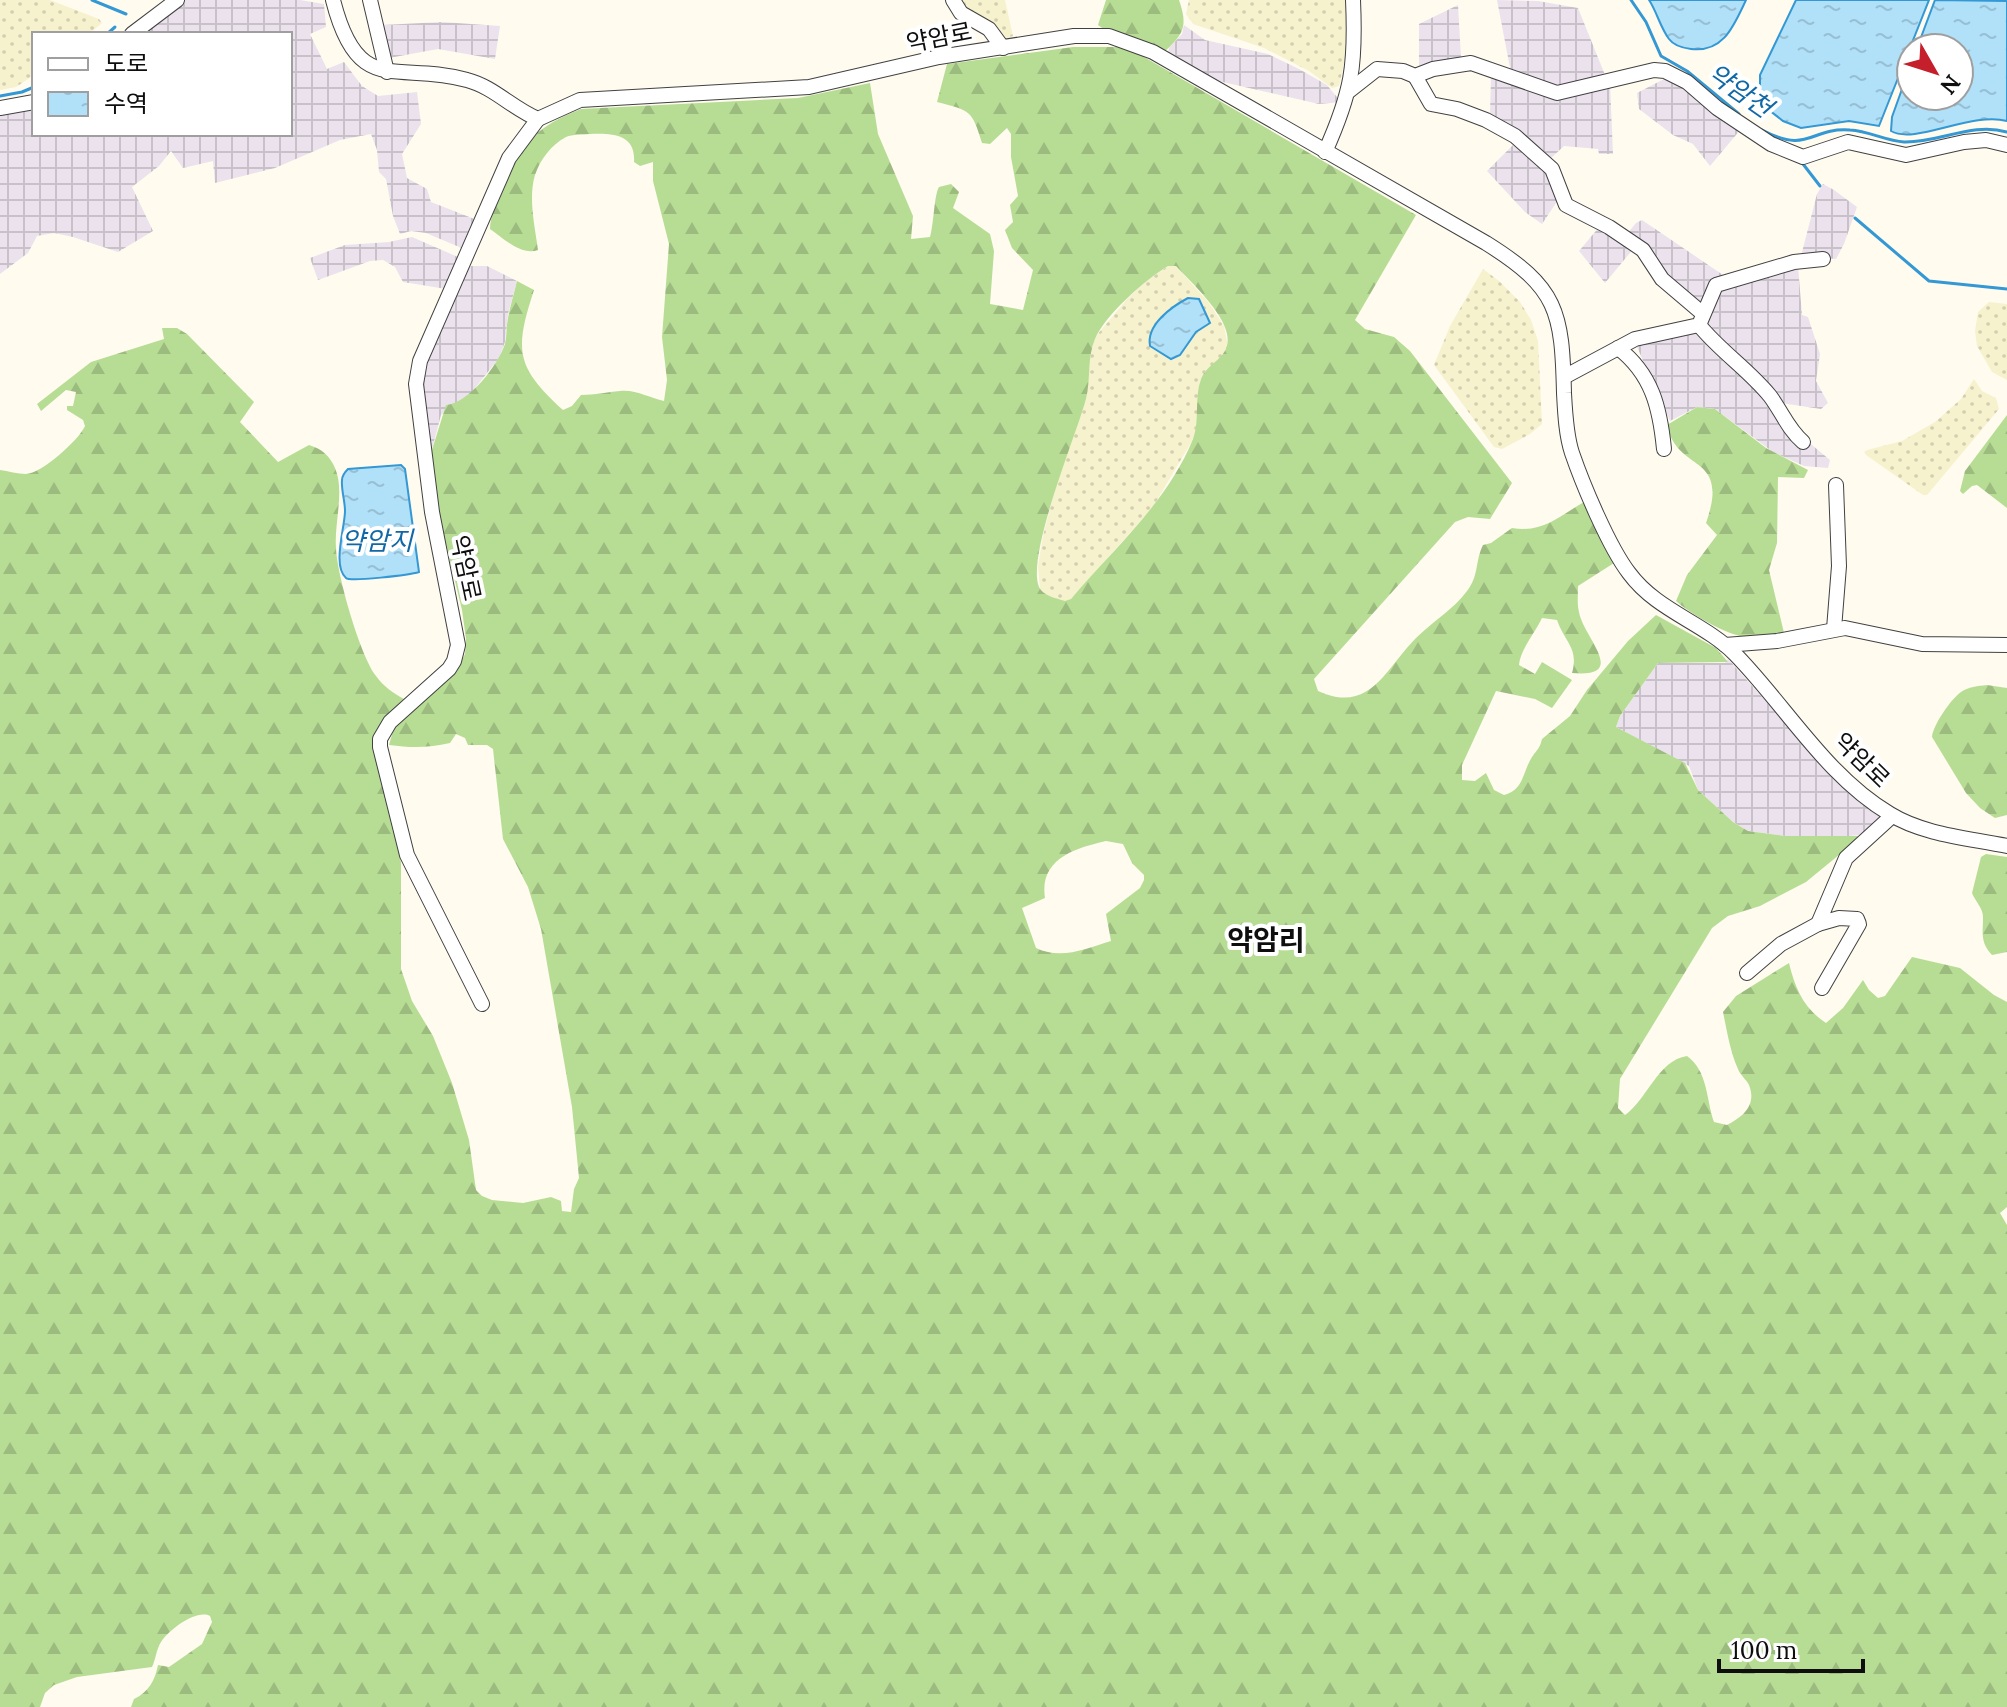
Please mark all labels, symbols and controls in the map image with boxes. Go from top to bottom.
street label: 약암로 [904,15,974,59]
legend [32,32,292,136]
north arrow [1895,32,1975,112]
text: 도로 [104,48,148,79]
water label: 약암천 [1701,56,1781,126]
text: N [1934,69,1967,100]
text: 수역 [104,88,148,119]
water label: 약암지 [341,524,415,557]
street label: 약암로 [444,532,488,604]
street label: 약암로 [1827,726,1897,794]
district label: 약암리 [1227,922,1305,958]
scale bar [1719,1623,1863,1673]
text: 100 m [1731,1635,1797,1666]

